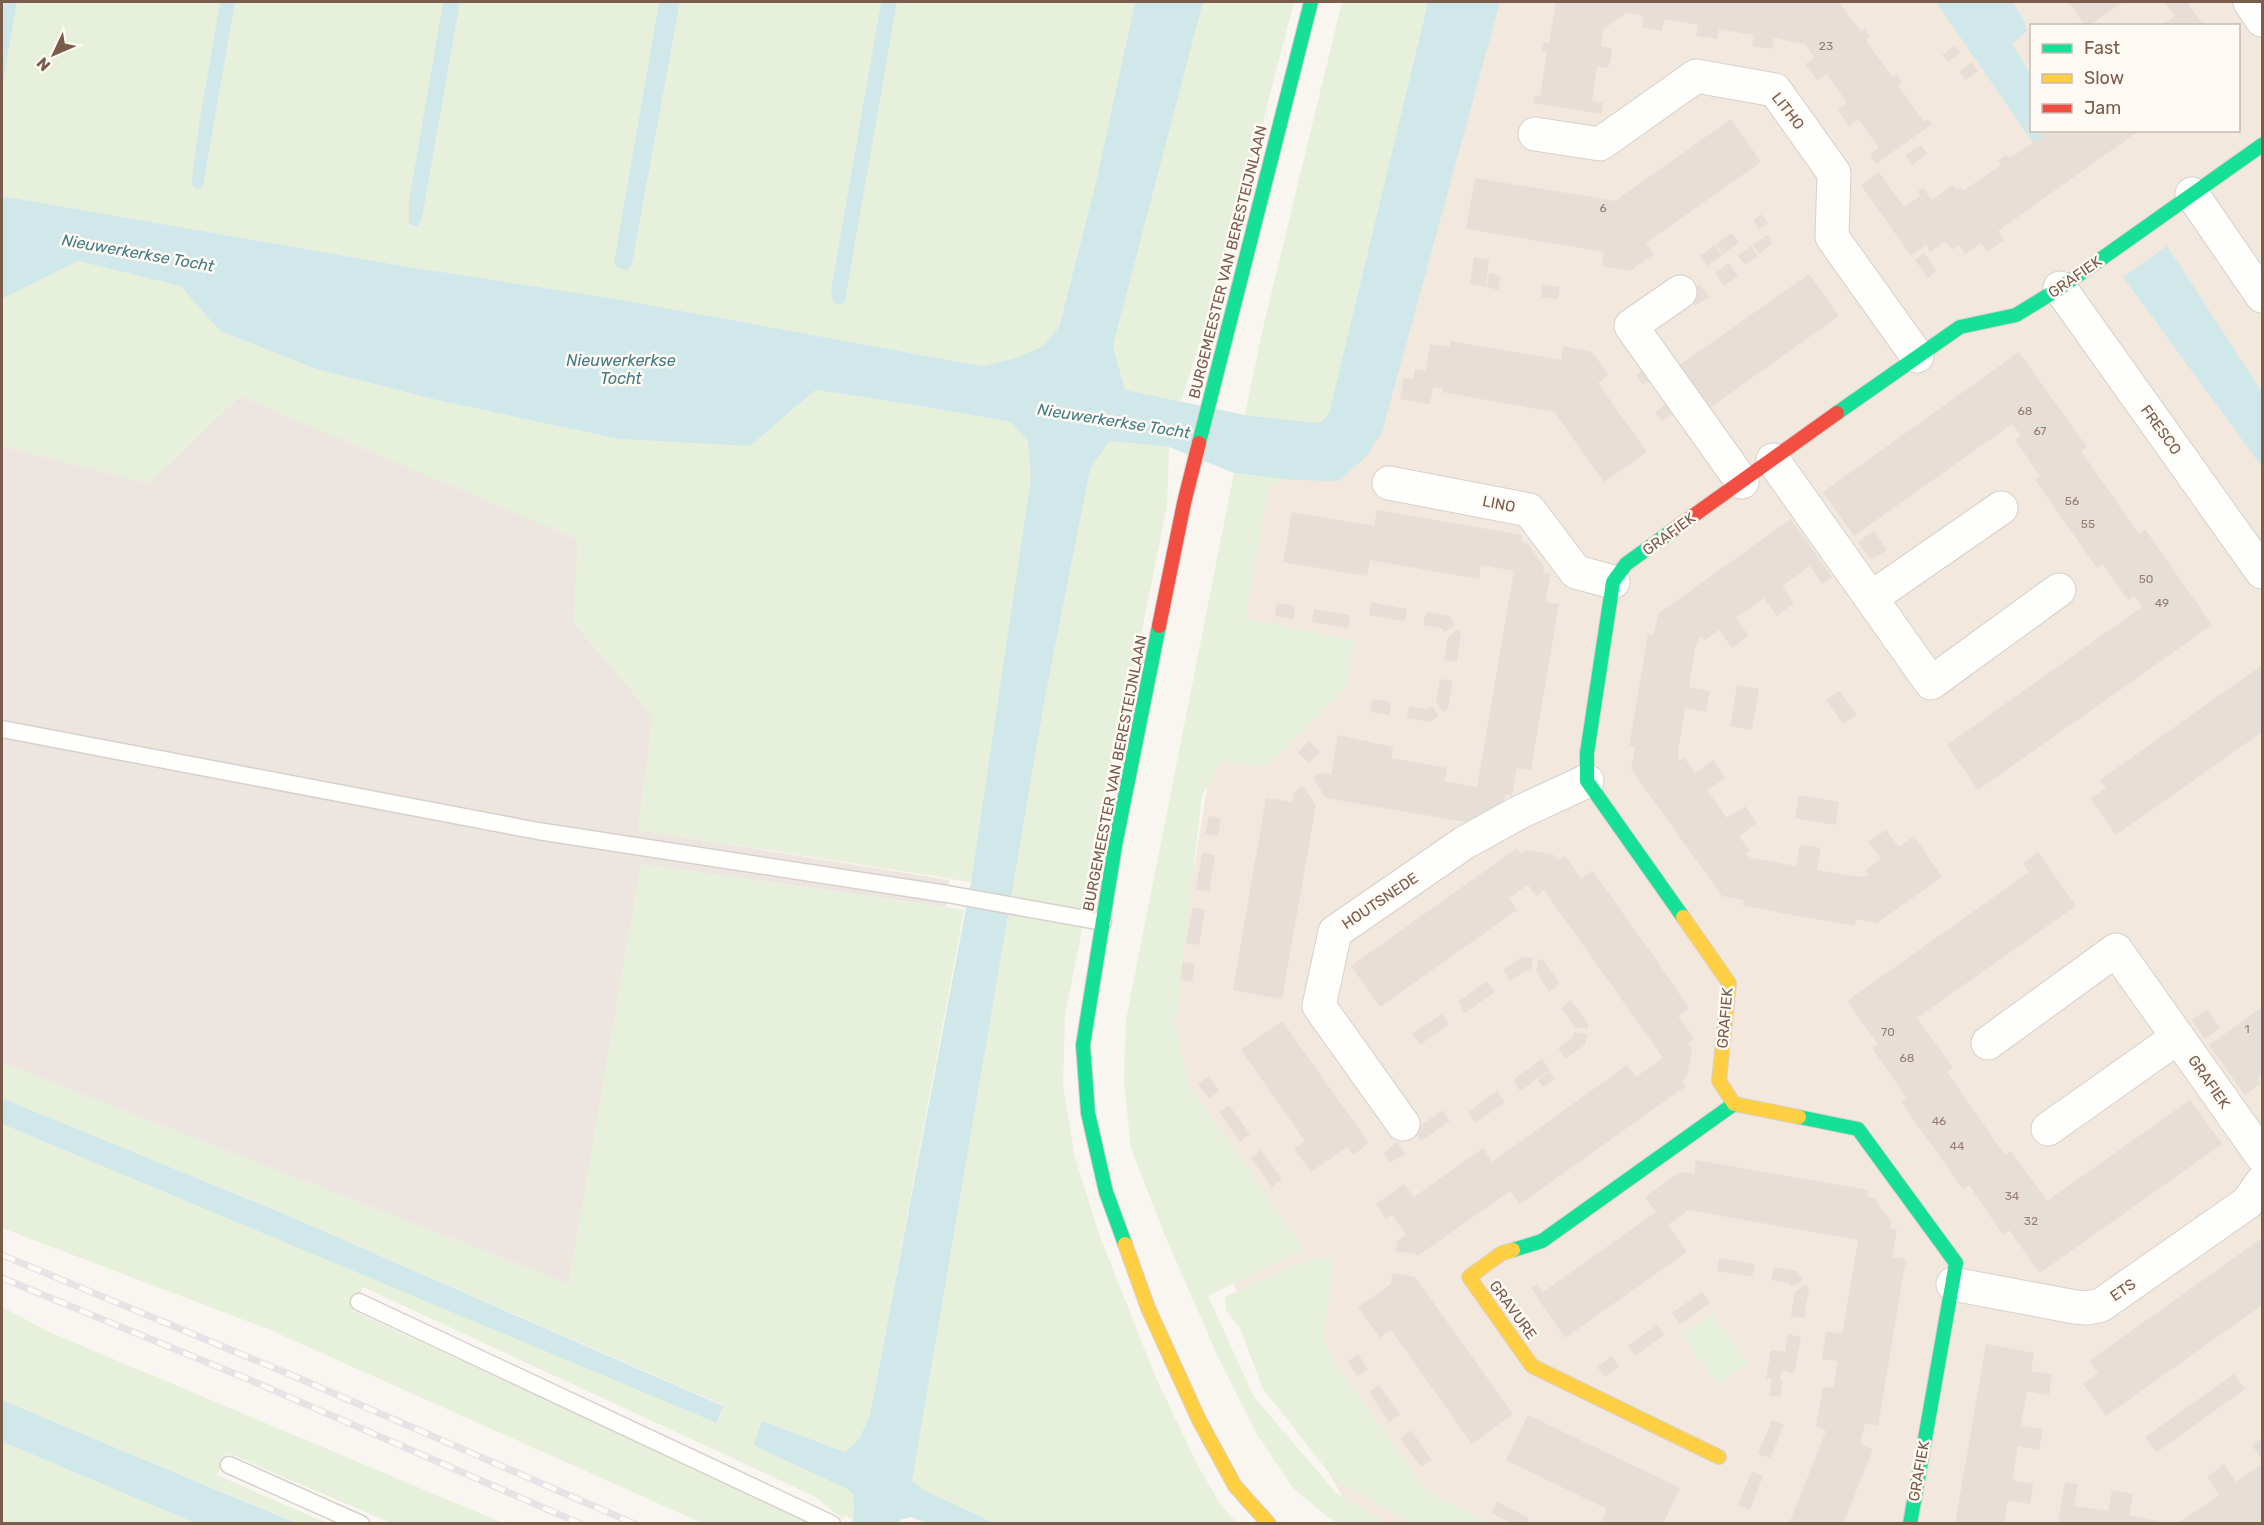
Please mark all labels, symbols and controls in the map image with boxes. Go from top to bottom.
north arrow [24,24,84,84]
legend [2030,24,2240,132]
text: Fast [2084,37,2120,59]
house number: 23 [1819,39,1833,53]
text: N [33,53,54,75]
text: Slow [2084,67,2124,89]
street label: LITHO [1768,89,1808,133]
text: Jam [2084,97,2121,119]
street label: BURGEMEESTER VAN BERESTEIJNLAAN [1185,123,1271,401]
house number: 6 [1599,201,1607,215]
water label: Nieuwerkerkse Tocht [60,230,217,276]
street label: GRAFIEK [2045,252,2105,302]
water label: Nieuwerkerkse Tocht [566,351,676,388]
water label: Nieuwerkerkse Tocht [1036,400,1193,443]
street label: FRESCO [2137,402,2185,458]
house number: 68 [2018,404,2032,418]
house number: 67 [2033,424,2047,438]
street label: LINO [1481,492,1517,516]
house number: 56 [2065,494,2079,508]
street label: GRAFIEK [1639,509,1699,559]
house number: 55 [2081,517,2095,531]
house number: 50 [2139,572,2153,586]
house number: 49 [2155,596,2169,610]
street label: BURGEMEESTER VAN BERESTEIJNLAAN [1079,633,1151,913]
street label: HOUTSNEDE [1338,869,1422,933]
street label: GRAFIEK [1713,987,1737,1049]
house number: 1 [2244,1022,2250,1036]
house number: 70 [1881,1025,1895,1039]
house number: 68 [1900,1051,1914,1065]
street label: GRAFIEK [2184,1052,2234,1112]
house number: 46 [1932,1114,1946,1128]
house number: 44 [1950,1139,1965,1153]
house number: 34 [2005,1189,2020,1203]
house number: 32 [2024,1214,2038,1228]
street label: ETS [2107,1275,2139,1305]
street label: GRAVURE [1486,1277,1540,1343]
street label: GRAFIEK [1905,1439,1933,1503]

